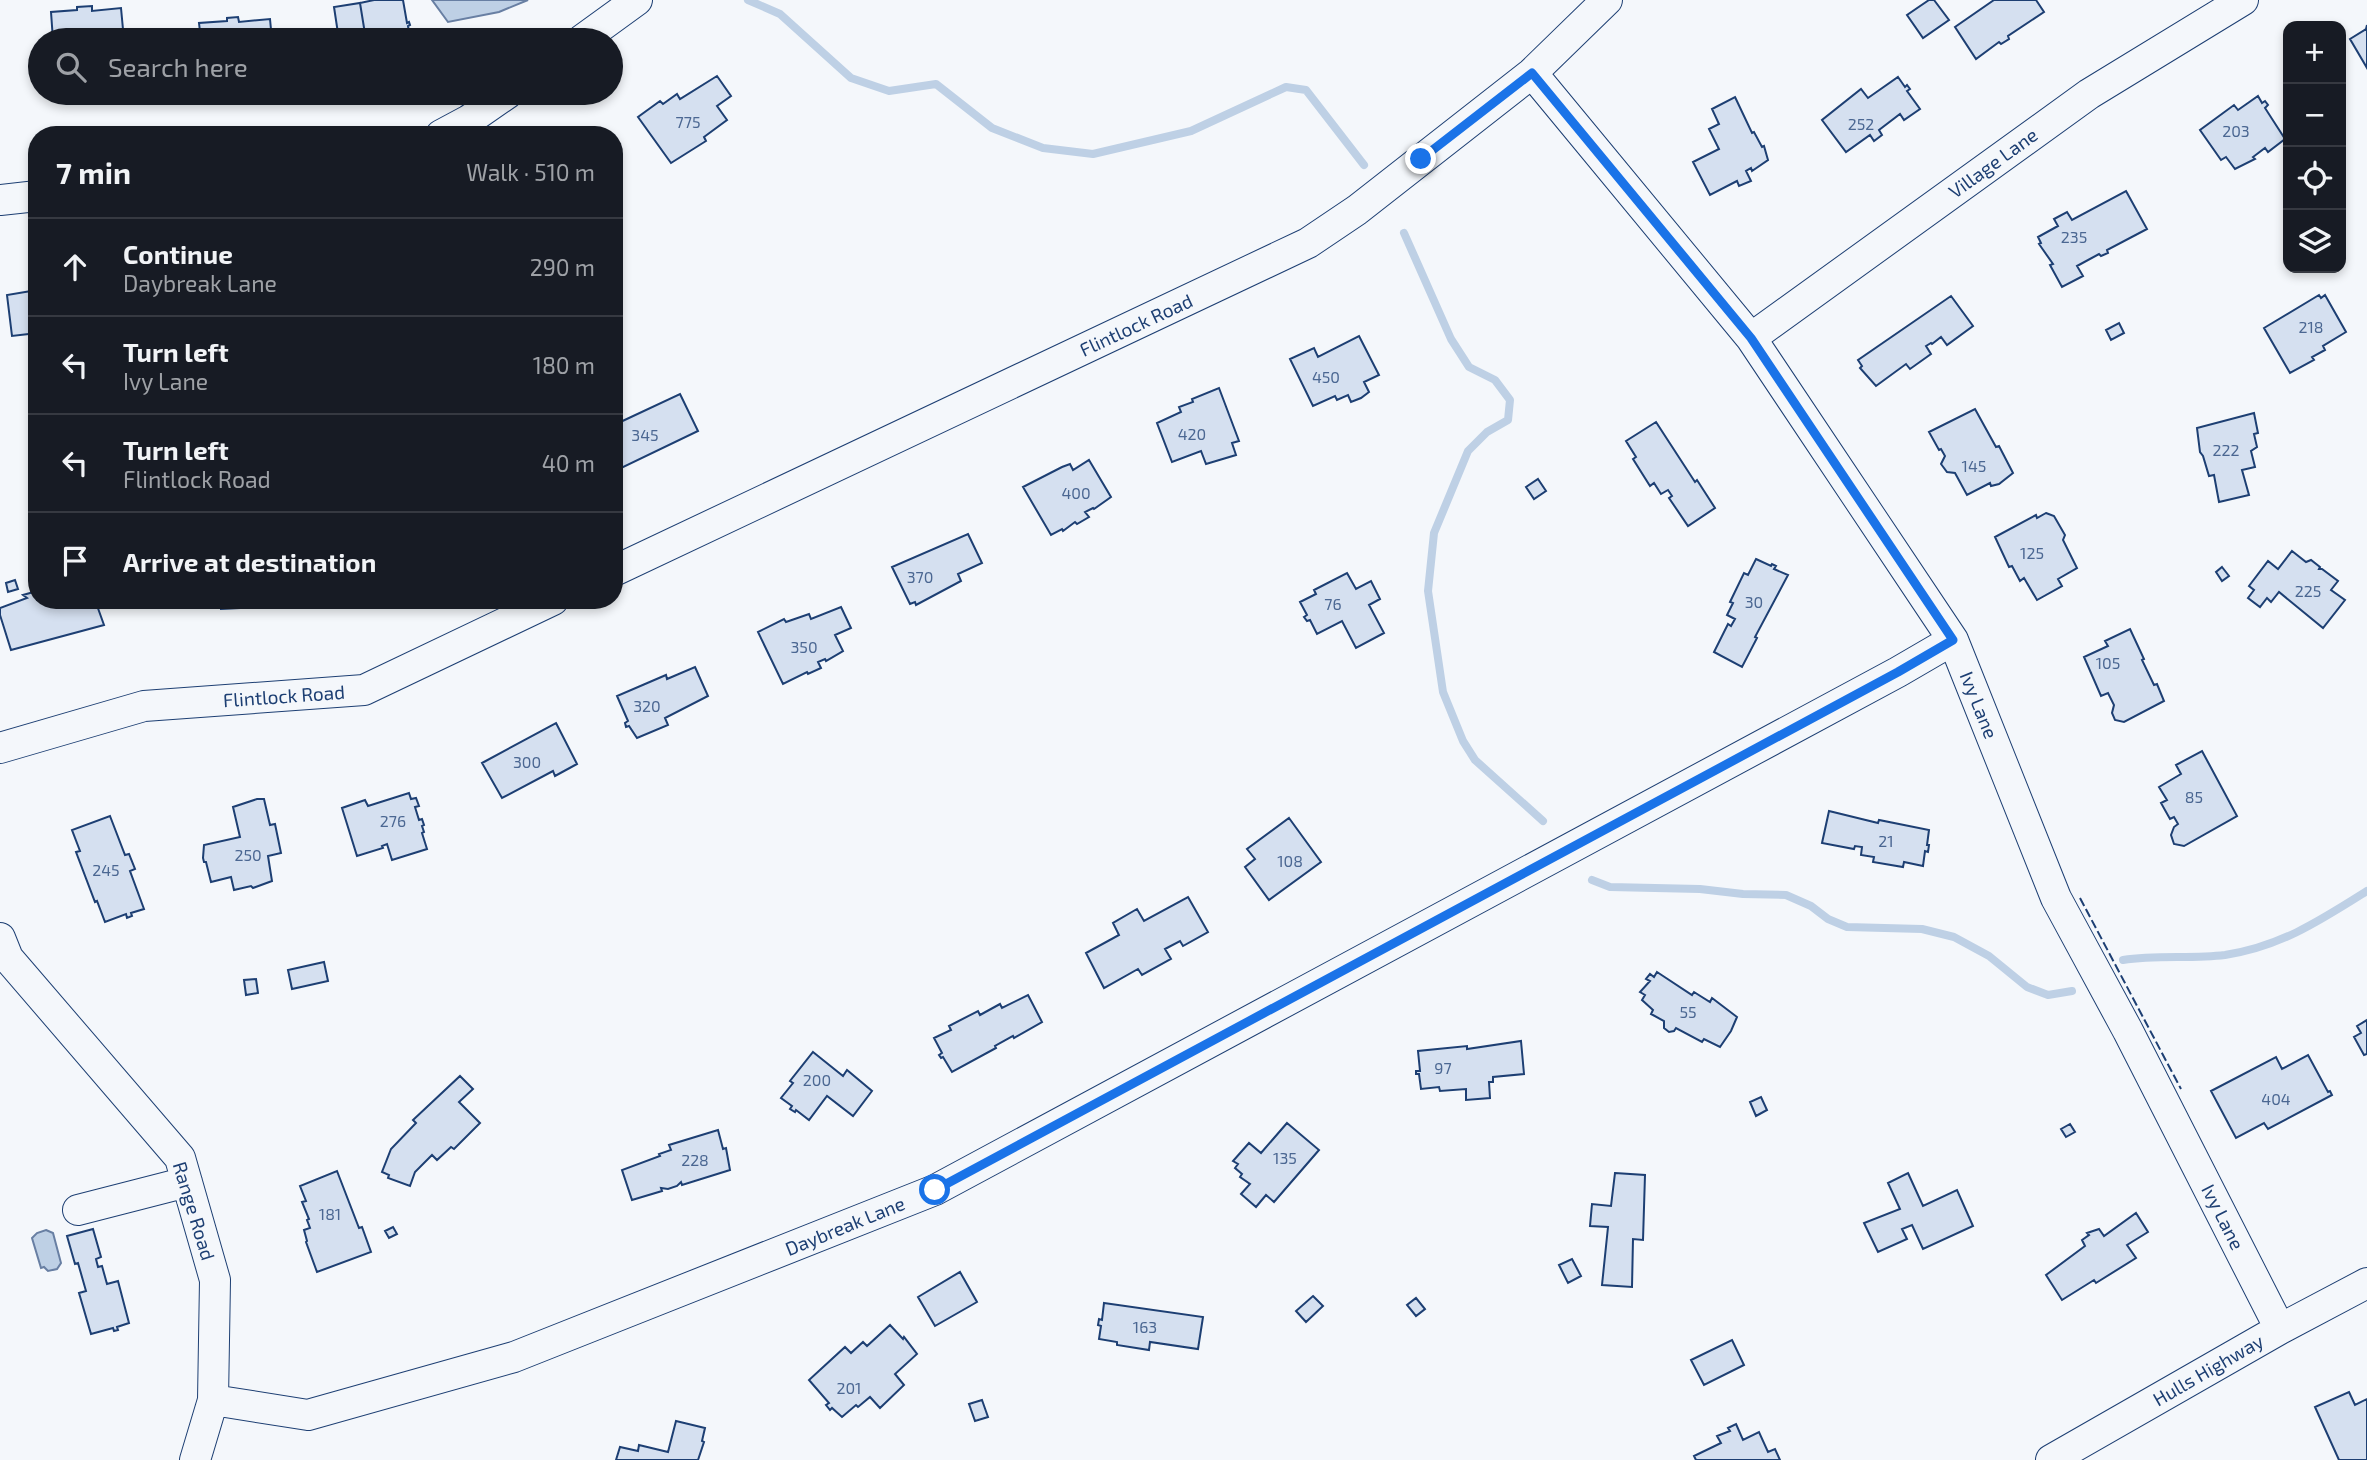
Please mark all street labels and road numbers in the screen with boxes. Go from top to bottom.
street label: Village Lane [1944,123,2042,203]
street label: Flintlock Road [1076,288,1196,361]
street label: Ivy Lane [1956,668,2003,742]
street label: Flintlock Road [222,680,346,711]
street label: Range Road [169,1159,220,1263]
street label: Ivy Lane [2197,1180,2250,1253]
street label: Daybreak Lane [782,1191,908,1260]
street label: Hulls Highway [2148,1329,2267,1410]

